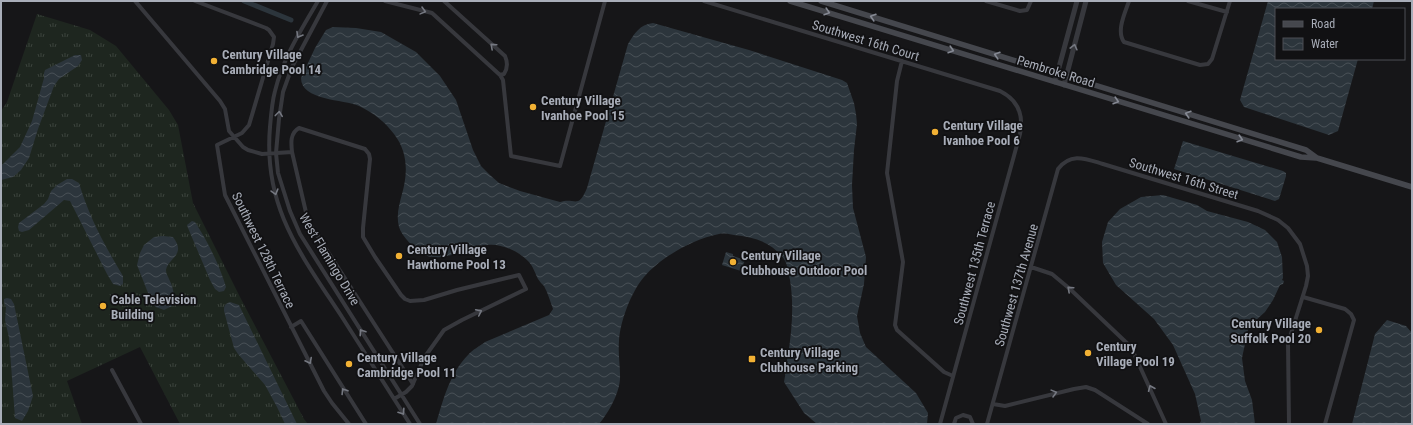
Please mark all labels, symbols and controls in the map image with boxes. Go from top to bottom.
one-way arrow [420,6,426,14]
one-way arrow [823,7,830,16]
legend [1275,8,1405,60]
one-way arrow [869,13,876,22]
street label: Southwest 16th Court [810,17,921,64]
text: Road [1311,17,1335,31]
one-way arrow [296,31,303,38]
text: Water [1311,37,1339,51]
one-way arrow [490,43,498,50]
one-way arrow [1069,44,1077,51]
one-way arrow [948,45,955,54]
place label: Century Village Cambridge Pool 14 [222,47,321,77]
one-way arrow [994,51,1001,60]
street label: Pembroke Road [1015,53,1097,90]
marker: Century Village Cambridge Pool 14 [209,56,219,66]
place label: Century Village Ivanhoe Pool 15 [541,93,625,123]
one-way arrow [1112,96,1119,105]
marker: Century Village Ivanhoe Pool 15 [528,102,538,112]
one-way arrow [1185,110,1192,119]
one-way arrow [274,111,283,117]
place label: Century Village Ivanhoe Pool 6 [943,118,1023,148]
marker: Century Village Ivanhoe Pool 6 [930,127,940,137]
one-way arrow [1237,134,1244,142]
street label: Southwest 16th Street [1127,155,1240,202]
one-way arrow [270,189,279,196]
street label: Southwest 128th Terrace [229,190,298,311]
street label: Southwest 135th Terrace [951,200,998,327]
street label: West Flamingo Drive [296,210,363,308]
street label: Southwest 137th Avenue [992,222,1041,348]
place label: Century Village Hawthorne Pool 13 [407,242,506,272]
place label: Century Village Clubhouse Outdoor Pool [741,248,867,278]
marker: Century Village Hawthorne Pool 13 [394,251,404,261]
marker: Century Village Clubhouse Outdoor Pool [728,257,738,267]
one-way arrow [1067,286,1075,294]
place label: Cable Television Building [111,292,196,322]
marker: Cable Television Building [98,301,108,311]
one-way arrow [474,309,482,317]
place label: Century Village Suffolk Pool 20 [1230,316,1311,346]
marker: Century Village Suffolk Pool 20 [1314,325,1324,335]
one-way arrow [359,329,366,336]
place label: Century Village Pool 19 [1096,339,1175,369]
place label: Century Village Clubhouse Parking [760,345,858,375]
marker: Century Village Pool 19 [1083,348,1093,358]
place label: Century Village Cambridge Pool 11 [357,350,456,380]
marker: Century Village Clubhouse Parking [747,354,757,364]
one-way arrow [304,357,312,365]
marker: Century Village Cambridge Pool 11 [344,359,354,369]
one-way arrow [1147,385,1155,392]
one-way arrow [342,388,349,395]
one-way arrow [1051,390,1057,398]
one-way arrow [397,408,405,415]

